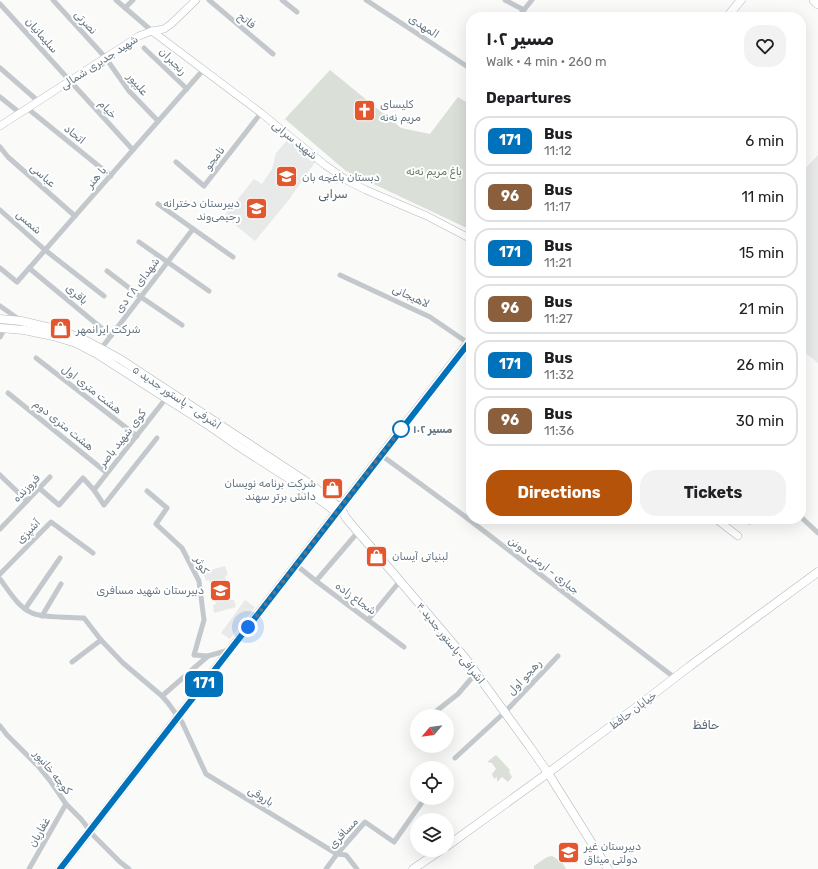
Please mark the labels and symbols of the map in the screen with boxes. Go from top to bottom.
street label: نصرتی [72,8,100,37]
street label: فاتح [234,9,258,33]
street label: المهدی [406,12,441,41]
street label: سلیمانیان [22,15,61,56]
street label: شهید جدیری شمالی [58,32,141,92]
street label: رنجبران [156,45,189,78]
street label: علیپور [123,70,151,99]
street label: خیام [95,97,120,122]
church icon: کلیسای مریم نه‌نه [351,97,377,123]
place label: کلیسای مریم نه‌نه [380,98,421,125]
street label: شهید سرابی [269,118,320,163]
street label: اتحاد [61,122,88,147]
street label: نامجو [201,144,228,173]
street label: عباسی [27,161,58,190]
street label: با هنر [83,164,109,192]
school or university icon: دبستان باغچه بان [273,164,299,190]
park label: باغ مریم نه‌نه [406,165,462,180]
place label: دبستان باغچه بان [302,171,380,184]
district label: سرابی [318,187,348,202]
school or university icon: دبیرستان دخترانه رحیمی‌وند [243,196,269,222]
place label: دبیرستان دخترانه رحیمی‌وند [163,197,240,224]
street label: شمس [13,208,44,237]
street label: شهدای ۲۸ دی [112,255,162,316]
street label: باقری [63,281,90,307]
street label: لاهیجانی [390,282,431,311]
shop icon: شرکت ایرانمهر [47,316,73,342]
place label: شرکت ایرانمهر [75,323,141,336]
street label: هشت متری اول [59,362,124,418]
street label: اشرفی - پاستور جدید ۵ [129,363,224,433]
street label: هشت متری دوم [30,397,96,454]
street label: کوی شهید باصر [95,407,150,471]
marker: مسیر ۱۰۲ [392,420,410,438]
place label: مسیر ۱۰۲ [413,423,452,436]
street label: فروزنده [10,472,43,506]
shop icon: شرکت برنامه نویسان دانش برتر سهند [319,476,345,502]
place label: شرکت برنامه نویسان دانش برتر سهند [224,477,316,503]
street label: آشپزی [14,516,44,547]
street label: جباری - ارمنی دونن [505,534,582,598]
shop icon: لبنیاتی آیسان [363,543,389,569]
place label: لبنیاتی آیسان [392,550,448,563]
street label: کوثر [190,553,211,577]
school or university icon: دبیرستان شهید مسافری [207,577,233,603]
street label: شجاع زاده [332,579,379,619]
place label: دبیرستان شهید مسافری [96,584,204,597]
street label: اشرافی-پاستور جدید ۴ [413,600,488,687]
your location [238,617,258,637]
street label: رهجو اول [505,657,545,698]
line badge: 171 [181,671,227,697]
street label: خیابان حافظ [607,688,660,732]
north arrow [410,709,454,753]
district label: حافظ [693,718,719,732]
street label: کوچه خانپور [29,747,74,798]
street label: باروقی [245,784,276,810]
street label: غفاریان [26,815,53,849]
street label: مسافری [326,815,361,851]
school or university icon: دبیرستان غیر دولتی میثاق [556,839,582,865]
place label: دبیرستان غیر دولتی میثاق [583,840,641,867]

